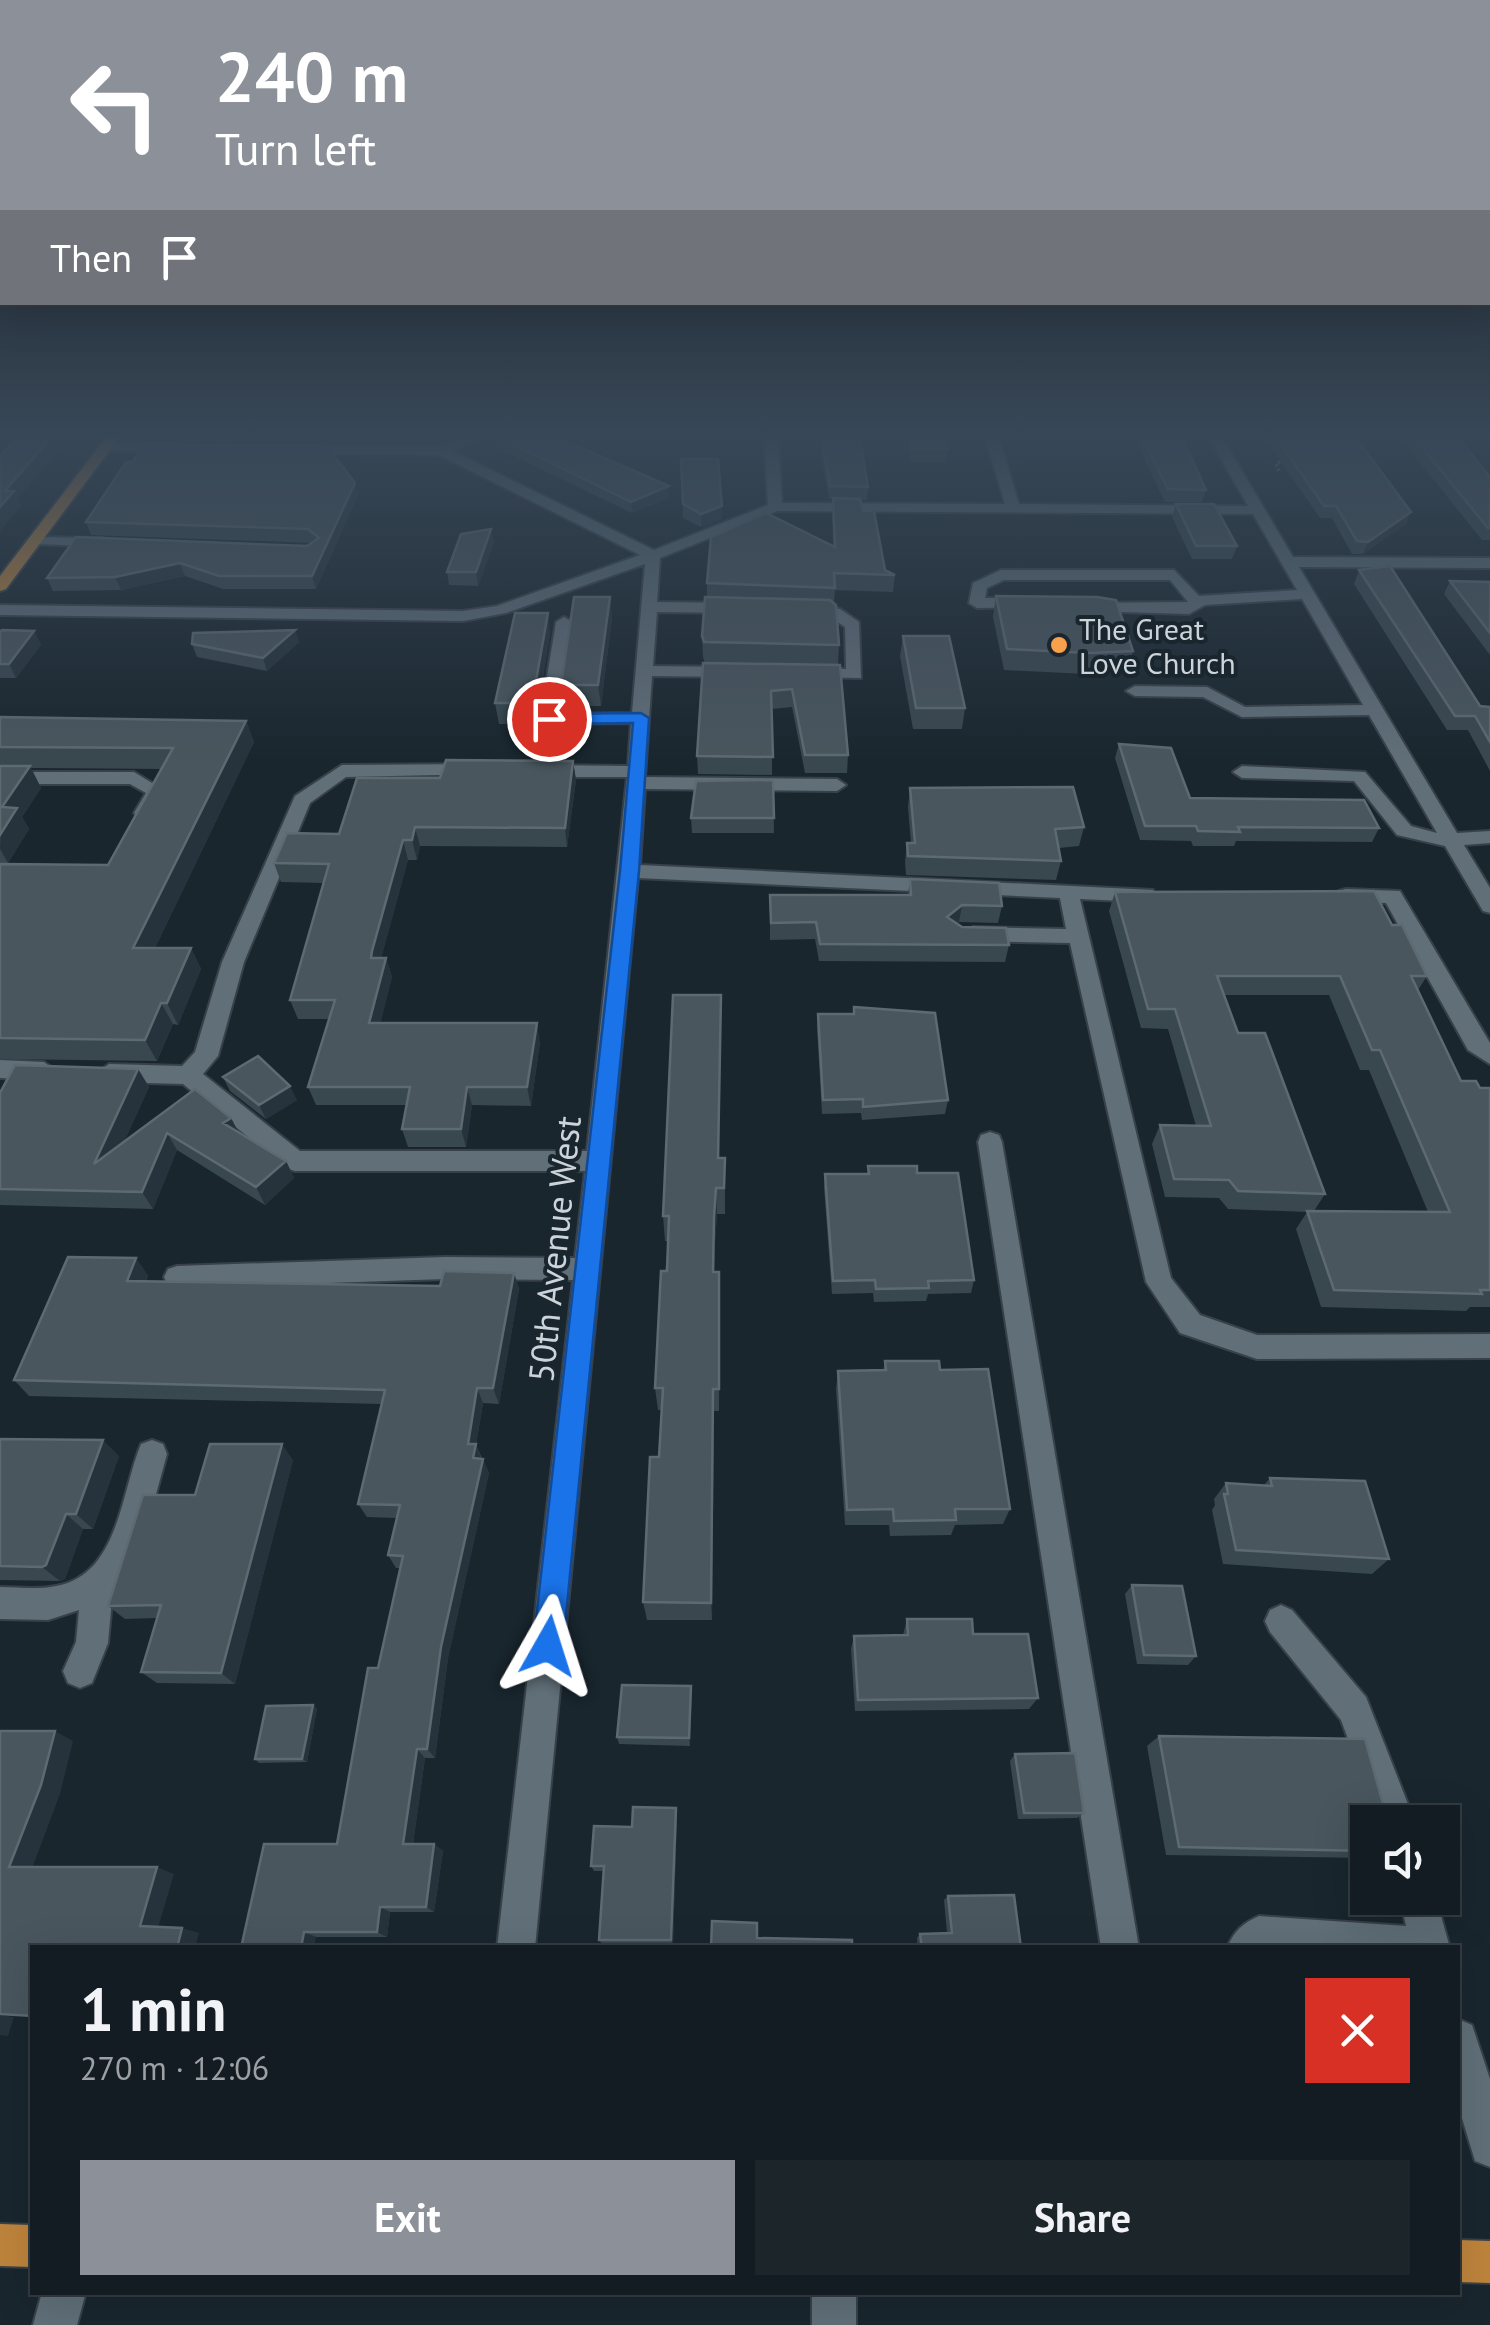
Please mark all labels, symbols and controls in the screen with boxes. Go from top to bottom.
text: 240 m [215,31,408,121]
icon: left [50,40,180,170]
text: Turn left [215,119,376,177]
icon: arrive [152,230,207,285]
text: Then [50,233,132,282]
place label: The Great Love Church [1079,609,1236,682]
marker: The Great Love Church [1048,634,1070,656]
pin [507,677,592,762]
icon: arrive [522,692,577,747]
street label: 50th Avenue West [517,1114,591,1384]
position arrow [496,1594,600,1698]
map controls [1350,1805,1460,1915]
button: sound [1350,1805,1460,1915]
text: 1 min [80,1970,226,2048]
button: close [1305,1978,1410,2083]
text: 270 m · 12:06 [80,2047,269,2089]
button: Exit [80,2160,735,2275]
button: Share [755,2160,1410,2275]

